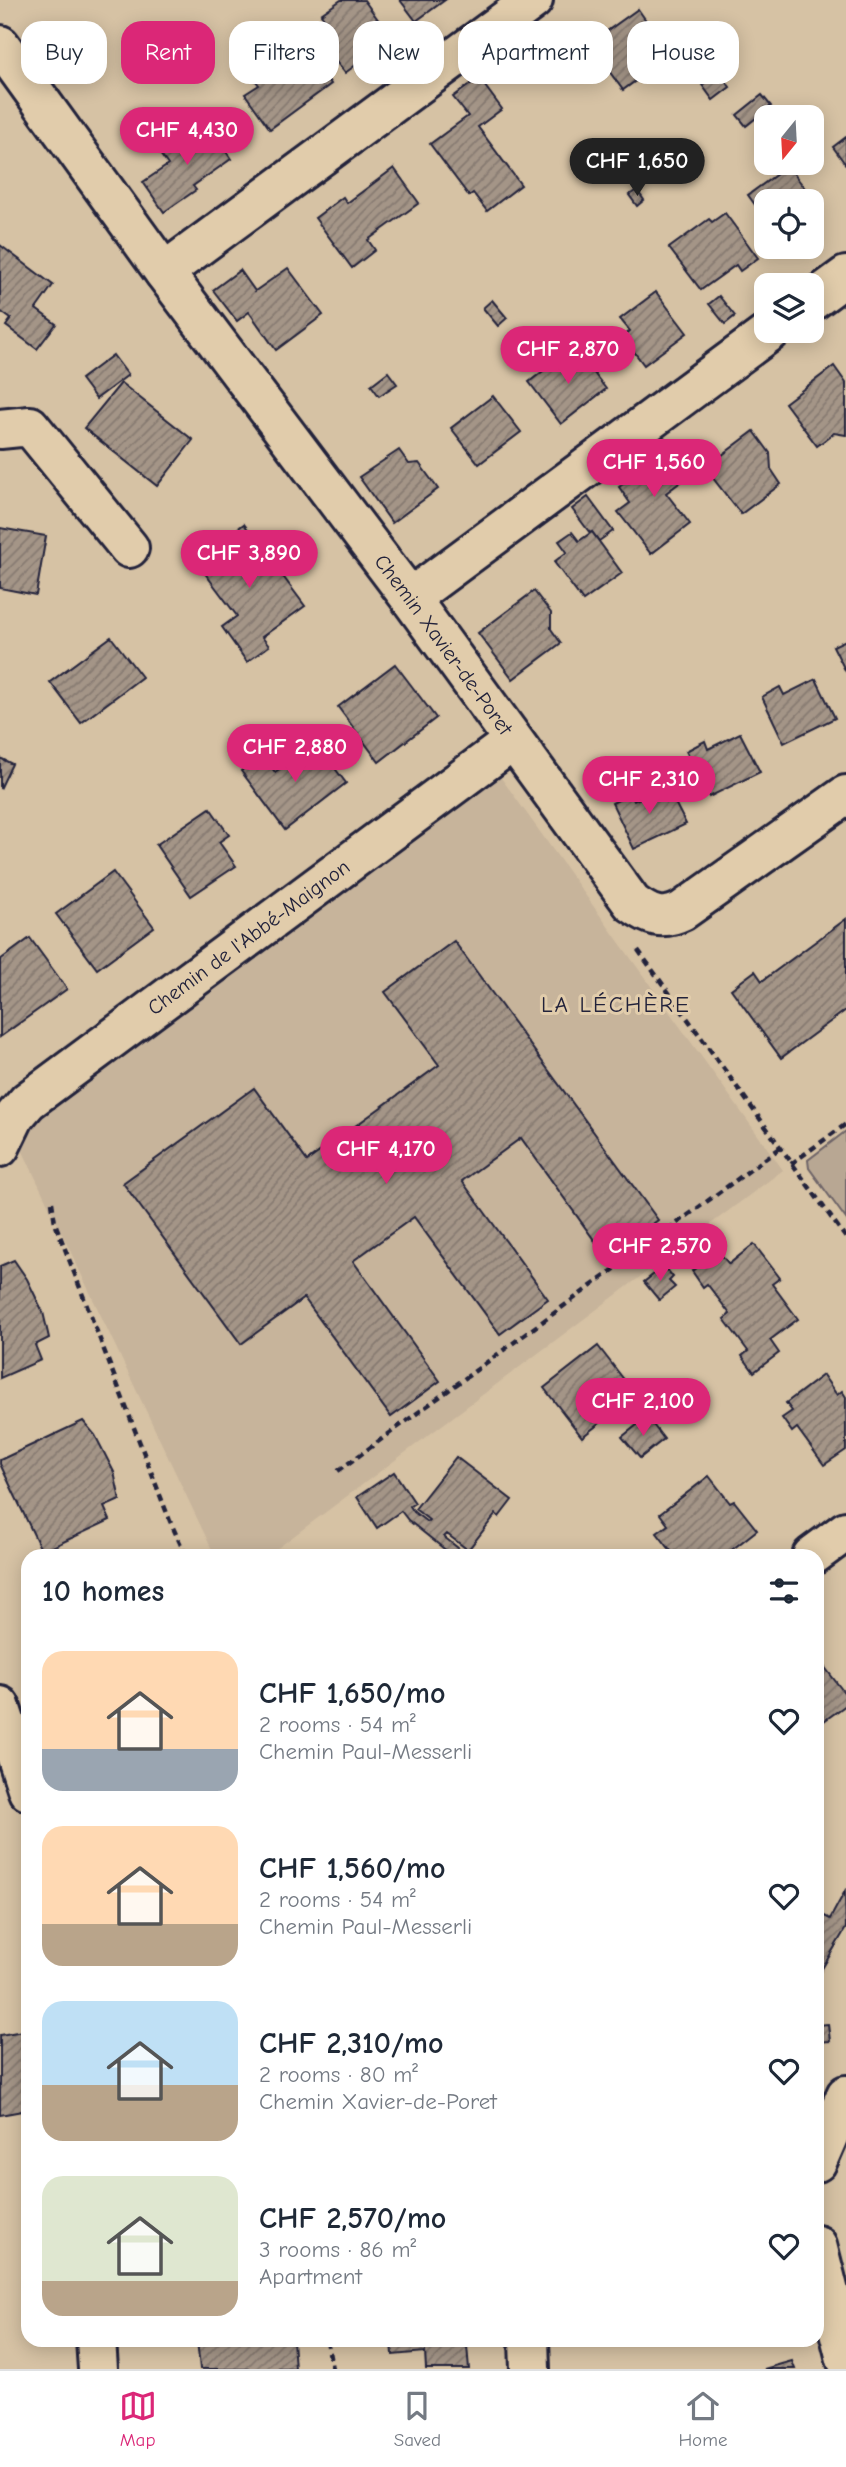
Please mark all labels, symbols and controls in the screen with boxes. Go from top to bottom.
chip: Buy [21,21,107,84]
chip: Rent [121,21,215,84]
chip: Filters [229,21,339,84]
chip: New [353,21,444,84]
chip: Apartment [458,21,613,84]
chip: House [627,21,739,84]
north arrow [754,105,824,175]
map controls [754,105,824,343]
pin: CHF 4,430 [107,108,267,167]
text: CHF 4,430 [136,116,238,143]
pin: CHF 1,650 [557,138,717,198]
text: CHF 1,650 [586,147,688,174]
button: locate [754,189,824,259]
button: layers [754,273,824,343]
pin: CHF 2,870 [488,326,648,386]
text: CHF 2,870 [517,335,619,362]
pin: CHF 1,560 [574,440,734,499]
text: CHF 1,560 [603,448,705,475]
pin: CHF 3,890 [169,530,329,590]
text: CHF 3,890 [197,539,301,566]
street label: Chemin Xavier-de-Poret [370,550,518,740]
pin: CHF 2,880 [215,724,375,784]
text: CHF 2,880 [243,733,347,760]
pin: CHF 2,310 [569,756,729,816]
text: CHF 2,310 [598,765,700,792]
street label: Chemin de l'Abbé-Maignon [143,855,354,1020]
district label: LA LÉCHÈRE [541,991,691,1018]
pin: CHF 4,170 [306,1126,466,1186]
text: CHF 4,170 [336,1135,436,1162]
pin: CHF 2,570 [580,1224,740,1283]
text: CHF 2,570 [608,1232,712,1259]
pin: CHF 2,100 [563,1378,723,1438]
text: CHF 2,100 [592,1387,695,1414]
icon: filters [765,1572,803,1610]
text: 10 homes [42,1574,164,1609]
text: CHF 1,650/mo [259,1676,445,1711]
icon: home [98,1679,182,1763]
icon: heart [765,1702,803,1740]
text: 2 rooms · 54 m² [259,1711,416,1738]
text: Chemin Paul-Messerli [259,1738,472,1765]
text: CHF 1,560/mo [259,1851,445,1886]
icon: home [98,1854,182,1938]
icon: heart [765,1877,803,1915]
text: 2 rooms · 54 m² [259,1886,416,1913]
text: Chemin Paul-Messerli [259,1913,472,1940]
text: CHF 2,310/mo [259,2026,444,2061]
icon: home [98,2029,182,2113]
icon: heart [765,2052,803,2090]
text: 2 rooms · 80 m² [259,2061,418,2088]
text: Chemin Xavier-de-Poret [259,2088,497,2115]
text: CHF 2,570/mo [259,2201,446,2236]
icon: home [98,2204,182,2288]
icon: heart [765,2227,803,2265]
text: 3 rooms · 86 m² [259,2236,416,2263]
text: Apartment [259,2263,362,2290]
tab: Map [119,2387,157,2451]
tab: Saved [394,2387,441,2451]
tab: Home [678,2387,727,2451]

